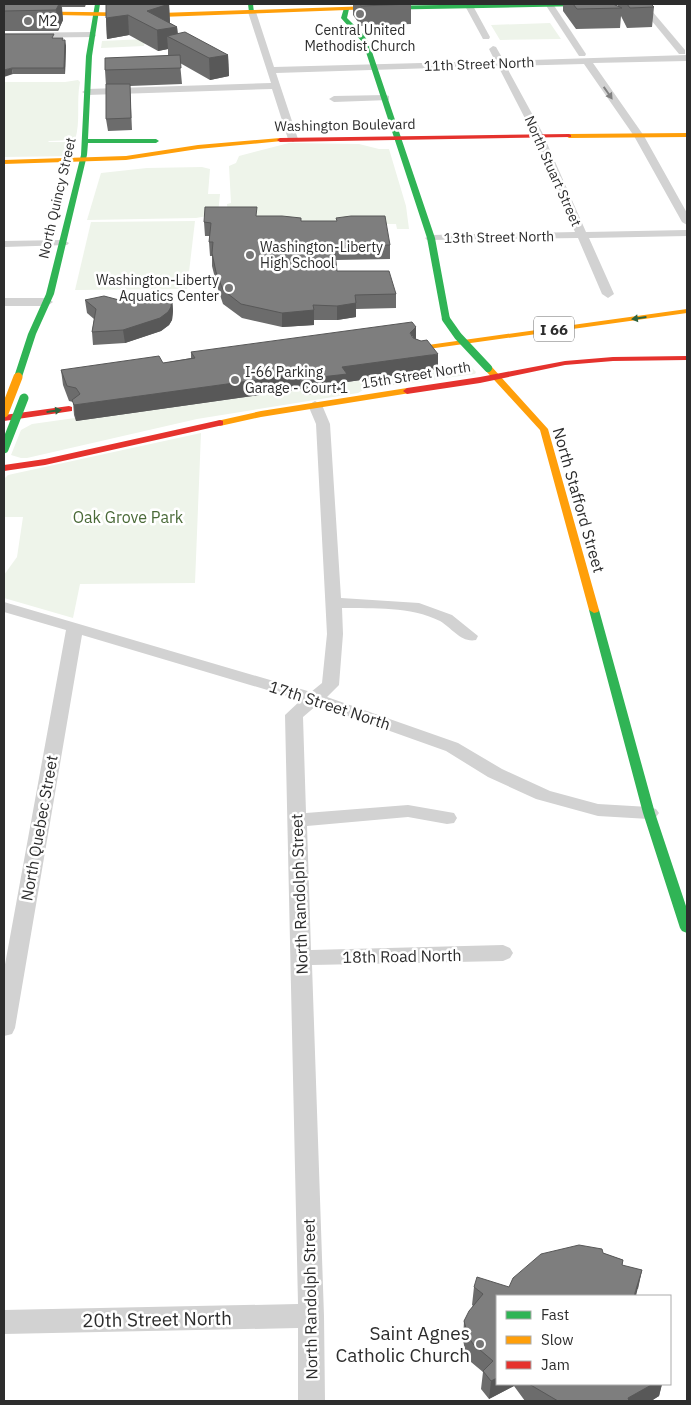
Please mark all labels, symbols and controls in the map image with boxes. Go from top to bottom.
marker: Central United Methodist Church [354,8,366,20]
place label: M2 [38,12,58,30]
marker: M2 [22,15,34,27]
place label: Central United Methodist Church [305,21,415,55]
street label: 11th Street North [423,53,535,75]
one-way arrow [603,86,613,99]
street label: North Stuart Street [520,113,586,229]
street label: Washington Boulevard [274,115,416,135]
street label: North Quincy Street [34,135,80,261]
street label: 13th Street North [444,227,554,247]
place label: Washington-Liberty High School [260,238,383,272]
marker: Washington-Liberty High School [244,249,256,261]
place label: Washington-Liberty Aquatics Center [96,271,219,305]
marker: Washington-Liberty Aquatics Center [223,282,235,294]
one-way arrow [631,314,647,322]
road number: I 66 [534,316,574,342]
street label: 15th Street North [360,357,472,393]
place label: I-66 Parking Garage - Court 1 [245,363,348,397]
marker: I-66 Parking Garage - Court 1 [229,374,241,386]
one-way arrow [46,406,62,414]
street label: North Stafford Street [549,425,609,575]
park label: Oak Grove Park [73,507,184,527]
street label: 17th Street North [267,676,393,734]
street label: North Quebec Street [16,754,62,902]
street label: North Randolph Street [286,813,312,975]
street label: 18th Road North [342,945,462,967]
street label: North Randolph Street [299,1218,321,1380]
legend [496,1295,671,1385]
text: Fast [541,1305,569,1324]
street label: 20th Street North [82,1306,232,1332]
place label: Saint Agnes Catholic Church [335,1321,470,1367]
text: Slow [541,1330,574,1349]
marker: Saint Agnes Catholic Church [474,1338,486,1350]
text: Jam [541,1355,570,1374]

